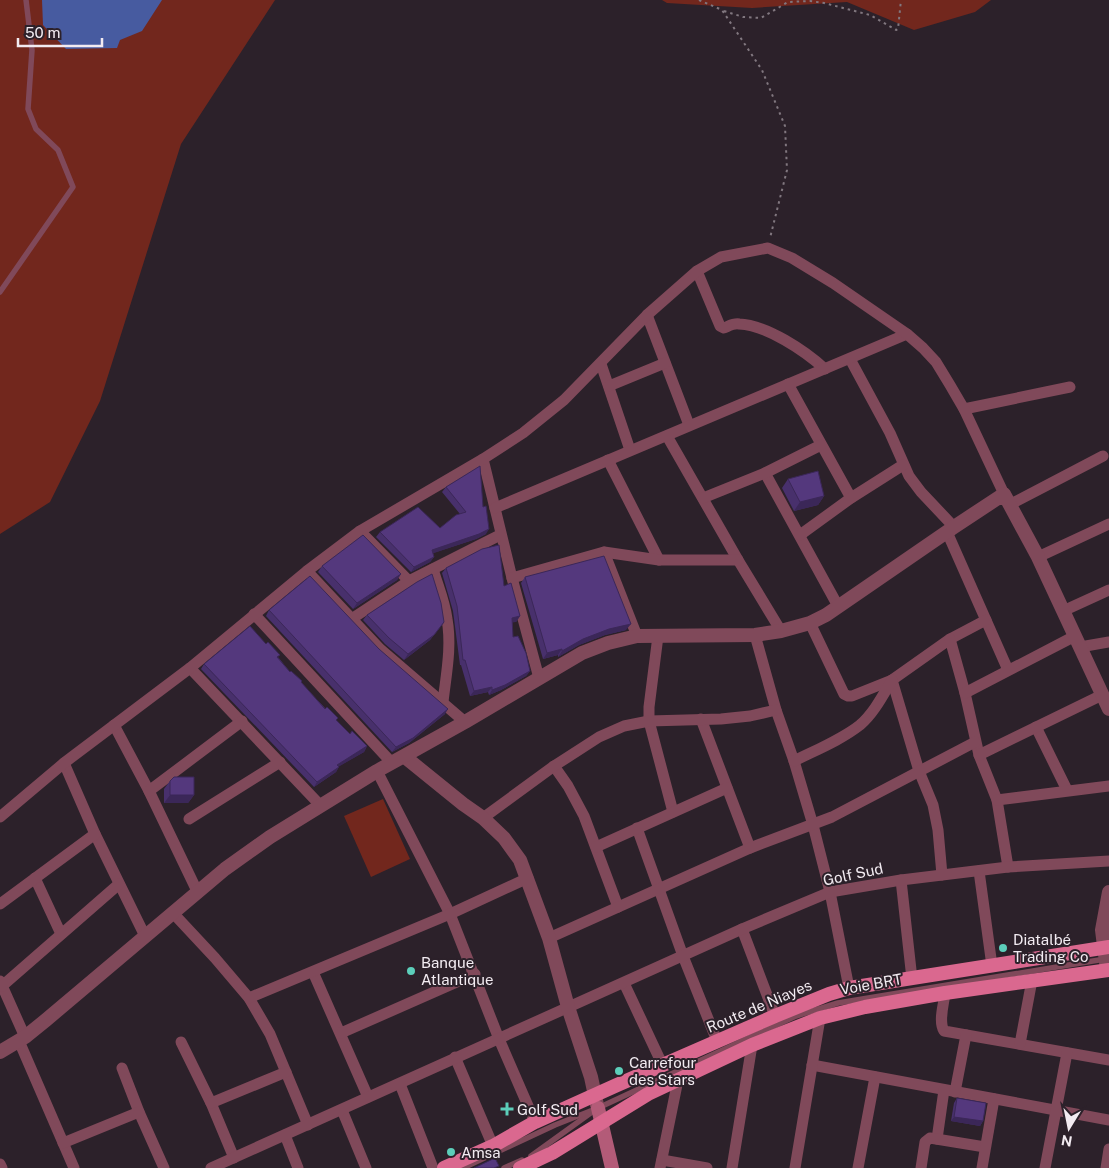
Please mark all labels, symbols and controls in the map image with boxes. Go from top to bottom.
scale bar [18,15,101,47]
text: 50 m [25,24,60,41]
street label: Golf Sud [821,859,885,889]
place label: Diatalbé Trading Co [1013,931,1089,965]
marker: Diatalbé Trading Co [997,942,1009,954]
place label: Banque Atlantique [421,954,493,988]
marker: Banque Atlantique [405,965,417,977]
street label: Voie BRT [839,970,903,998]
street label: Route de Niayes [704,976,814,1036]
place label: Carrefour des Stars [629,1054,696,1088]
marker: Carrefour des Stars [613,1065,625,1077]
place label: Golf Sud [517,1101,578,1118]
marker: Golf Sud [501,1103,513,1115]
north arrow [1044,1103,1094,1153]
text: N [1060,1132,1074,1150]
place label: Amsa [461,1144,500,1161]
marker: Amsa [445,1146,457,1158]

